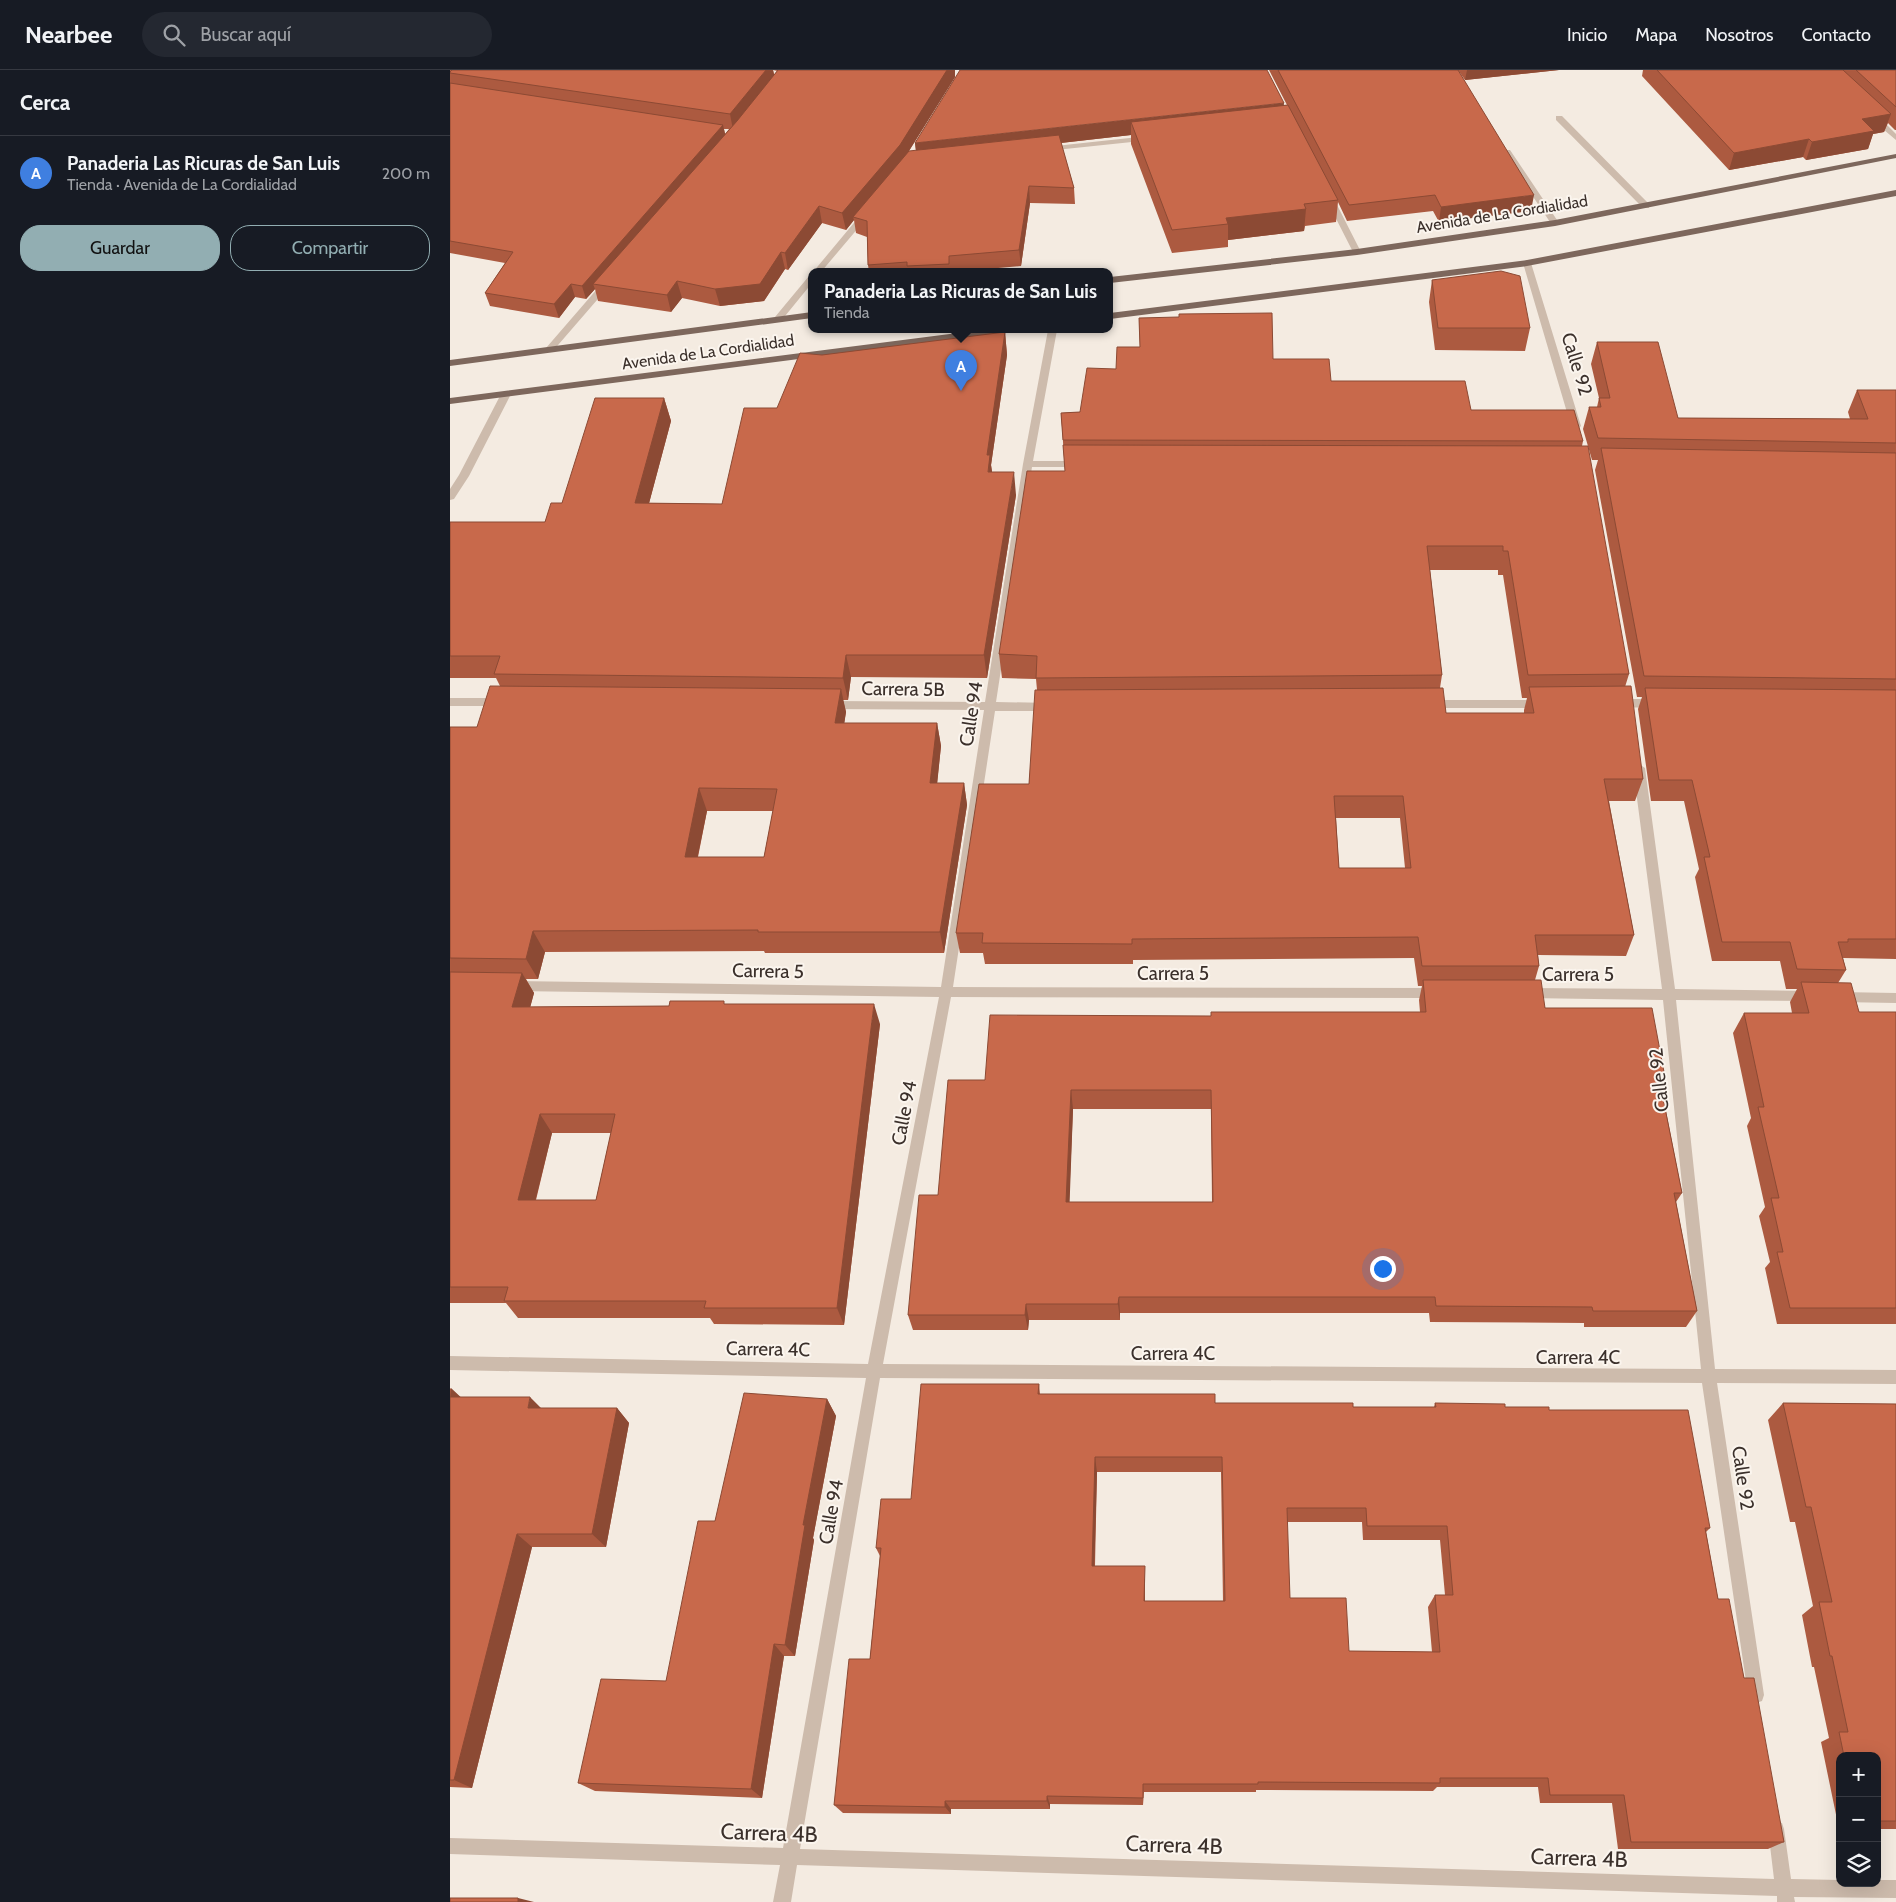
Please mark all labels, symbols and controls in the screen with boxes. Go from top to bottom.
search box [142,12,492,57]
text: Nearbee [25,20,112,49]
icon: search [160,21,188,49]
text: Buscar aquí [200,23,291,46]
text: Inicio [1567,24,1607,46]
text: Mapa [1635,24,1677,46]
text: Nosotros [1705,24,1774,46]
text: Contacto [1802,24,1871,46]
text: Cerca [20,90,70,115]
text: Panaderia Las Ricuras de San Luis [67,152,340,175]
text: A [31,164,41,183]
text: 200 m [382,164,430,183]
text: Tienda · Avenida de La Cordialidad [67,175,297,194]
street label: Avenida de La Cordialidad [1415,191,1589,237]
button: Guardar [20,225,220,271]
button: Compartir [230,225,430,271]
popup [808,268,1113,333]
text: Panaderia Las Ricuras de San Luis [824,280,1097,303]
text: Tienda [824,303,870,322]
street label: Calle 92 [1557,330,1597,398]
street label: Avenida de La Cordialidad [621,331,795,373]
pin: A [945,350,977,391]
street label: Carrera 5B [861,677,945,701]
street label: Calle 94 [955,680,987,748]
street label: Carrera 5 [732,959,804,983]
street label: Carrera 5 [1137,962,1209,985]
street label: Carrera 5 [1542,963,1614,986]
street label: Calle 92 [1644,1047,1674,1113]
street label: Calle 94 [886,1079,922,1147]
your location [1370,1256,1396,1282]
street label: Carrera 4C [726,1337,811,1361]
street label: Carrera 4C [1131,1342,1215,1365]
street label: Carrera 4C [1536,1346,1620,1369]
street label: Calle 92 [1727,1444,1759,1512]
street label: Calle 94 [814,1478,848,1546]
map controls [1836,1752,1881,1887]
button: + [1836,1752,1881,1797]
button: − [1836,1797,1881,1842]
street label: Carrera 4B [720,1818,818,1848]
street label: Carrera 4B [1125,1830,1223,1860]
button: layers [1836,1842,1881,1887]
street label: Carrera 4B [1530,1843,1628,1873]

